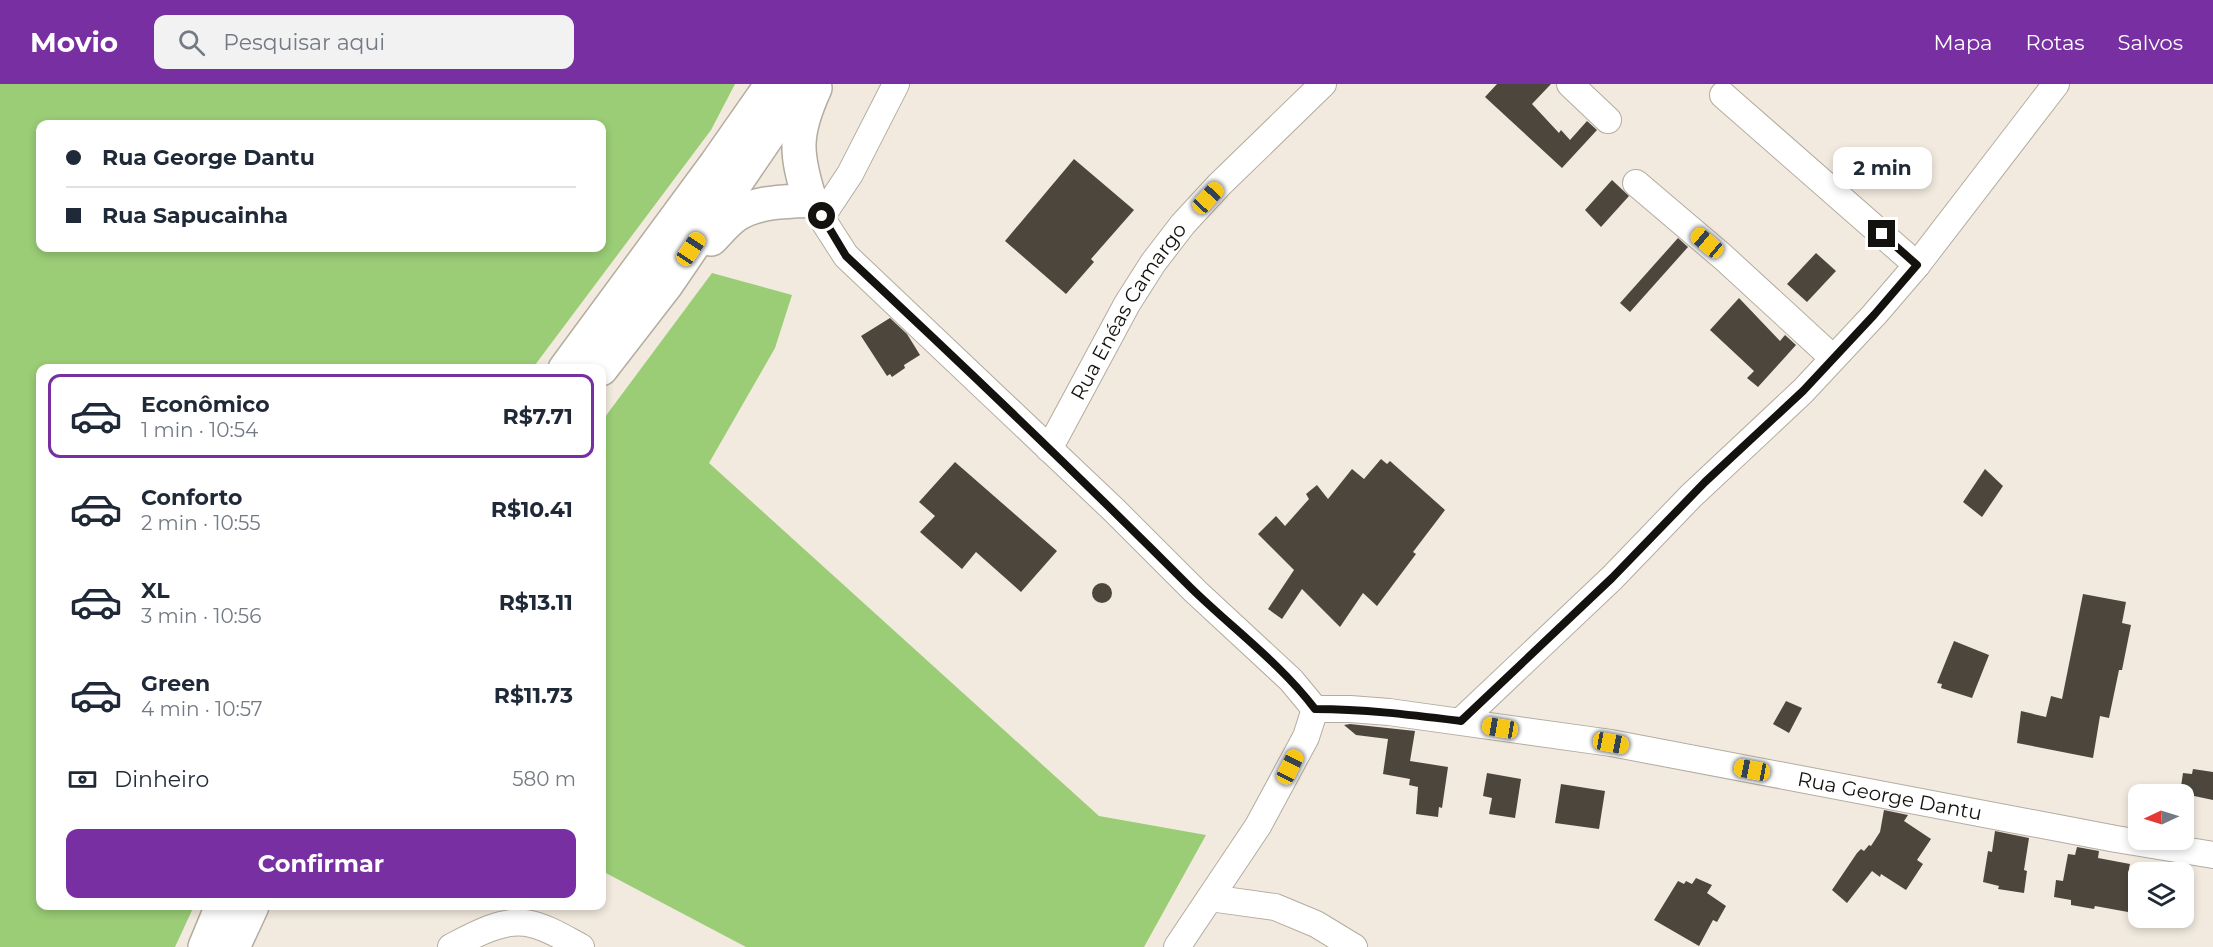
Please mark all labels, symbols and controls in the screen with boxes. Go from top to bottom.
search box [154,15,574,69]
text: Movio [30,25,118,59]
icon: search [175,26,208,59]
text: Pesquisar aqui [223,29,385,56]
text: Mapa [1933,30,1992,55]
text: Rotas [2025,30,2085,55]
text: Salvos [2118,30,2183,55]
text: Rua George Dantu [102,144,315,171]
callout: 2 min [1832,147,1932,189]
text: 2 min [1853,156,1912,180]
car [1189,179,1227,217]
text: Rua Sapucainha [102,202,288,229]
route start [808,202,835,229]
street label: Rua Enéas Camargo [1066,218,1191,404]
route end [1868,220,1895,247]
car [1687,225,1727,261]
car [673,229,709,269]
icon: car [69,389,123,443]
text: Econômico [141,391,270,418]
text: R$7.71 [503,403,573,430]
text: 1 min · 10:54 [141,418,258,442]
icon: car [69,482,123,536]
text: Conforto [141,484,242,511]
text: R$10.41 [491,496,573,523]
text: 2 min · 10:55 [141,511,260,535]
icon: car [69,575,123,629]
text: XL [141,577,170,604]
text: R$13.11 [499,589,573,616]
text: 3 min · 10:56 [141,604,261,628]
icon: car [69,668,123,722]
text: Green [141,670,210,697]
text: R$11.73 [494,682,573,709]
text: 4 min · 10:57 [141,697,263,721]
car [1481,716,1519,740]
car [1592,731,1630,755]
car [1274,747,1306,787]
car [1733,758,1771,782]
icon: cash [66,763,99,796]
text: Dinheiro [114,766,209,793]
text: 580 m [512,767,576,791]
street label: Rua George Dantu [1795,767,1984,825]
north arrow [2128,784,2194,850]
map controls [2128,784,2194,928]
button: Confirmar [66,829,576,898]
button: layers [2128,862,2194,928]

